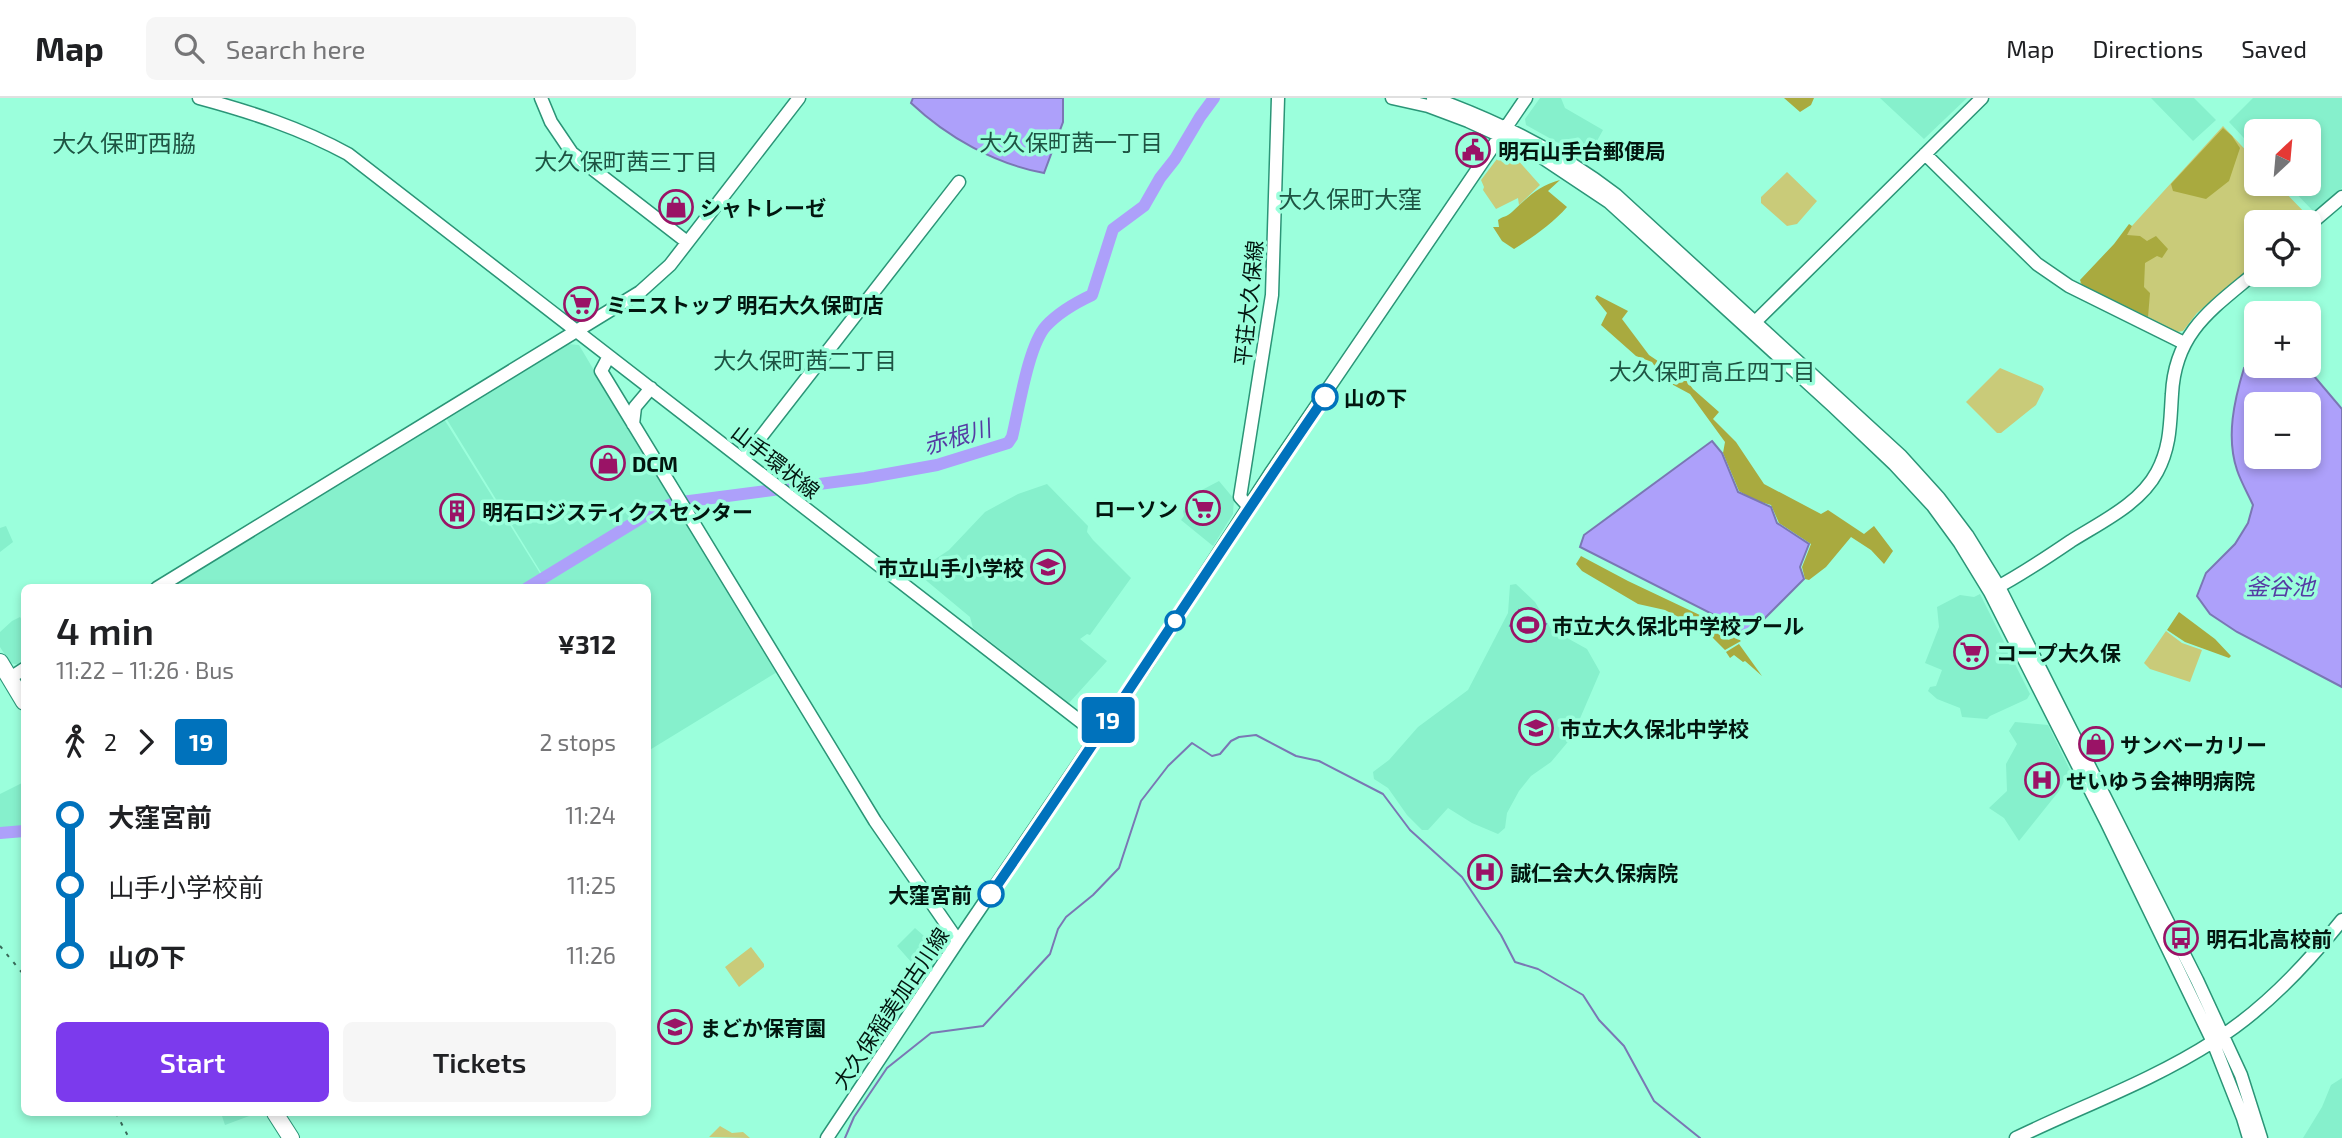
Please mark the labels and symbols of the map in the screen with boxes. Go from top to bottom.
north arrow [2244,119,2320,196]
district label: 大久保町西脇 [52,128,196,157]
district label: 大久保町茜一丁目 [979,128,1163,156]
public building icon: 明石山手台郵便局 [1454,131,1492,169]
place label: 明石山手台郵便局 [1498,138,1666,163]
district label: 大久保町茜三丁目 [534,147,718,175]
district label: 大久保町大窪 [1278,184,1422,213]
shop icon: シャトレーゼ [657,188,695,226]
place label: シャトレーゼ [700,195,826,220]
street label: 平荘大久保線 [1229,239,1267,367]
supermarket icon: ミニストップ 明石大久保町店 [562,285,600,323]
place label: ミニストップ 明石大久保町店 [606,292,884,317]
district label: 大久保町茜二丁目 [713,346,897,374]
district label: 大久保町高丘四丁目 [1609,357,1816,385]
marker: 山の下 [1312,384,1338,410]
place label: 山の下 [1344,385,1407,410]
water label: 赤根川 [920,412,997,459]
street label: 山手環状線 [727,419,825,503]
shop icon: DCM [589,444,627,482]
place label: DCM [632,451,678,476]
supermarket icon: ローソン [1184,489,1222,527]
building icon: 明石ロジスティクスセンター [438,492,476,530]
place label: ローソン [1094,496,1178,521]
place label: 明石ロジスティクスセンター [482,499,753,524]
school or university icon: 市立山手小学校 [1029,548,1067,586]
place label: 市立山手小学校 [877,555,1024,580]
water label: 釜谷池 [2246,572,2317,600]
sports icon: 市立大久保北中学校プール [1509,606,1547,644]
unlabelled marker [1165,611,1185,631]
place label: 市立大久保北中学校プール [1552,613,1804,638]
supermarket icon: コープ大久保 [1952,633,1990,671]
place label: コープ大久保 [1996,640,2122,665]
line badge: 19 [1076,697,1140,743]
school or university icon: 市立大久保北中学校 [1517,709,1555,747]
place label: 市立大久保北中学校 [1560,716,1749,741]
shop icon: サンベーカリー [2077,725,2115,763]
place label: サンベーカリー [2120,732,2267,757]
hospital icon: せいゆう会神明病院 [2023,761,2061,799]
place label: せいゆう会神明病院 [2066,768,2255,793]
hospital icon: 誠仁会大久保病院 [1466,853,1504,891]
place label: 誠仁会大久保病院 [1510,860,1678,885]
marker: 大窪宮前 [978,881,1004,907]
place label: 大窪宮前 [888,882,972,907]
bus stop icon: 明石北高校前 [2162,919,2200,957]
street label: 大久保稲美加古川線 [827,923,953,1093]
place label: 明石北高校前 [2206,926,2332,951]
school or university icon: まどか保育園 [656,1008,694,1046]
place label: まどか保育園 [700,1015,826,1040]

